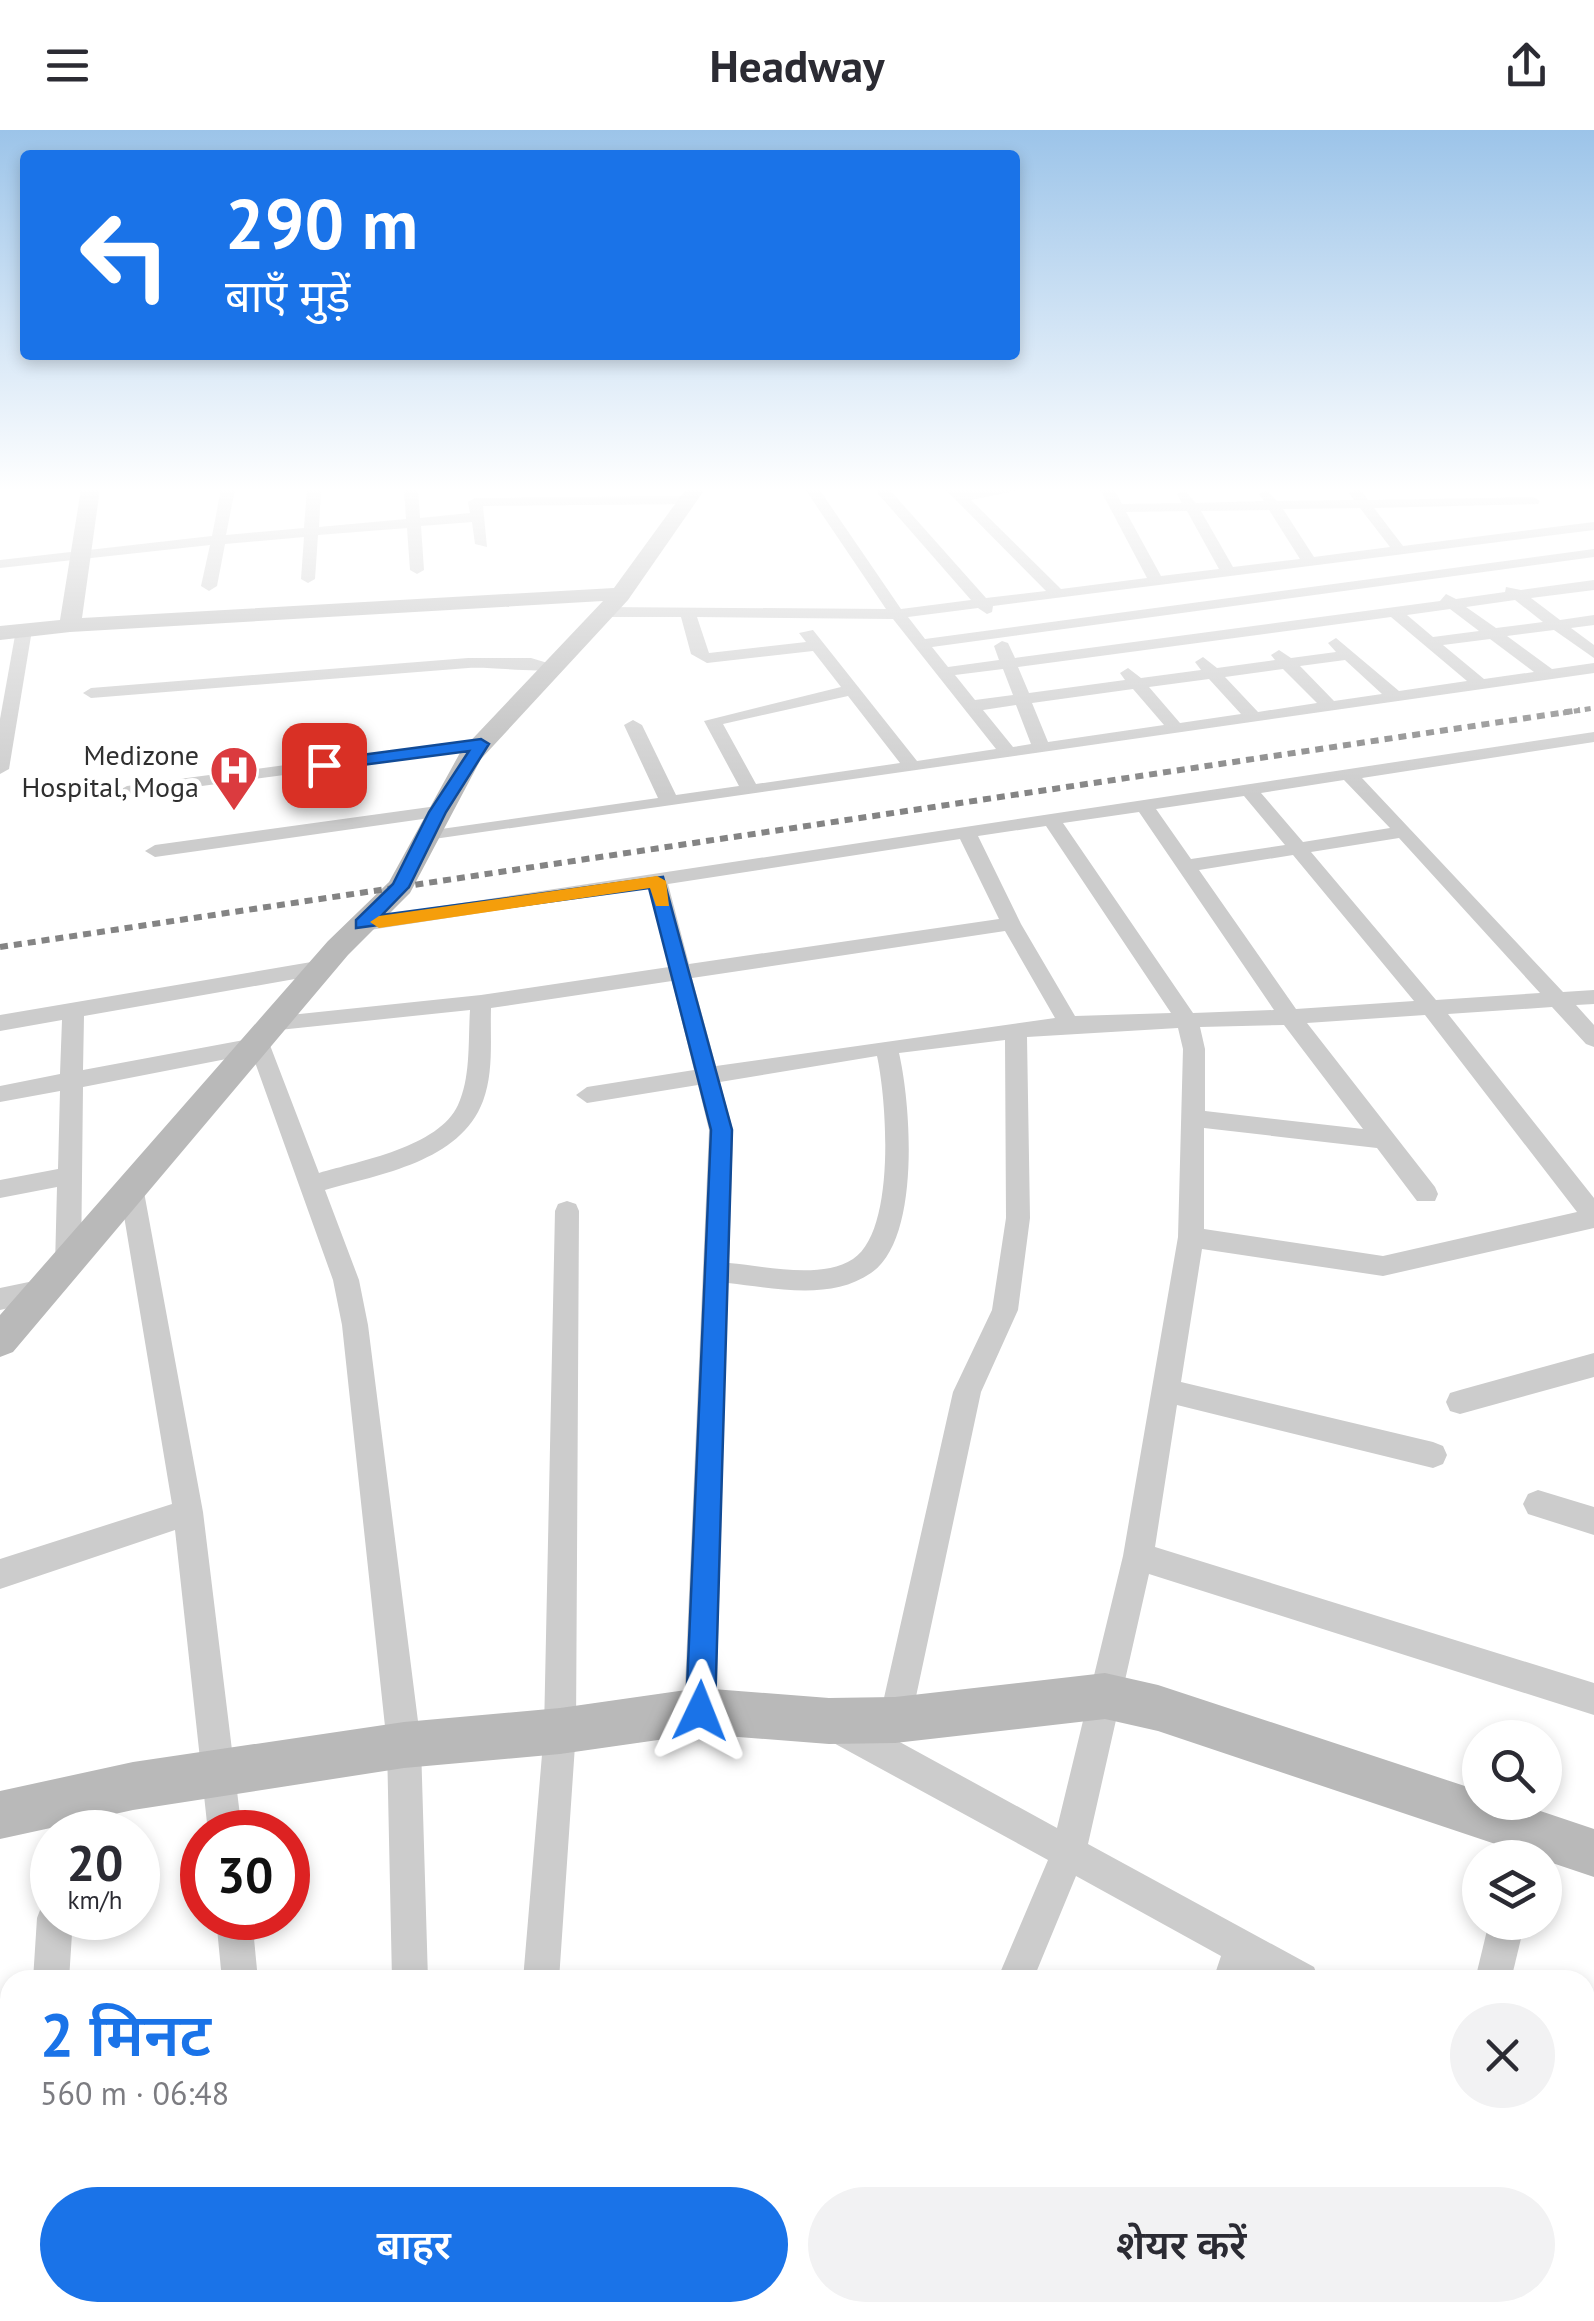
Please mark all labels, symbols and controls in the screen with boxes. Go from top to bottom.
text: Headway [709,36,885,94]
icon: menu [40,38,95,93]
icon: share [1499,38,1554,93]
text: 290 m [225,178,418,268]
icon: left [60,190,190,320]
text: बाएँ मुड़ें [225,266,350,324]
pin [282,723,367,808]
place label: Medizone Hospital, Moga [22,736,199,805]
icon: arrive [297,738,352,793]
hospital icon: Medizone Hospital, Moga [208,744,260,812]
position arrow [648,1659,752,1763]
map controls [1462,1720,1562,1940]
button: search [1462,1720,1562,1820]
speed limit sign: 30 [180,1810,310,1940]
text: 20 [67,1830,123,1895]
button: layers [1462,1840,1562,1940]
text: km/h [68,1884,122,1916]
text: 2 मिनट [40,1995,211,2073]
button: close [1450,2003,1555,2108]
text: 560 m · 06:48 [40,2072,229,2114]
button: बाहर [40,2187,788,2302]
button: शेयर करें [808,2187,1555,2302]

